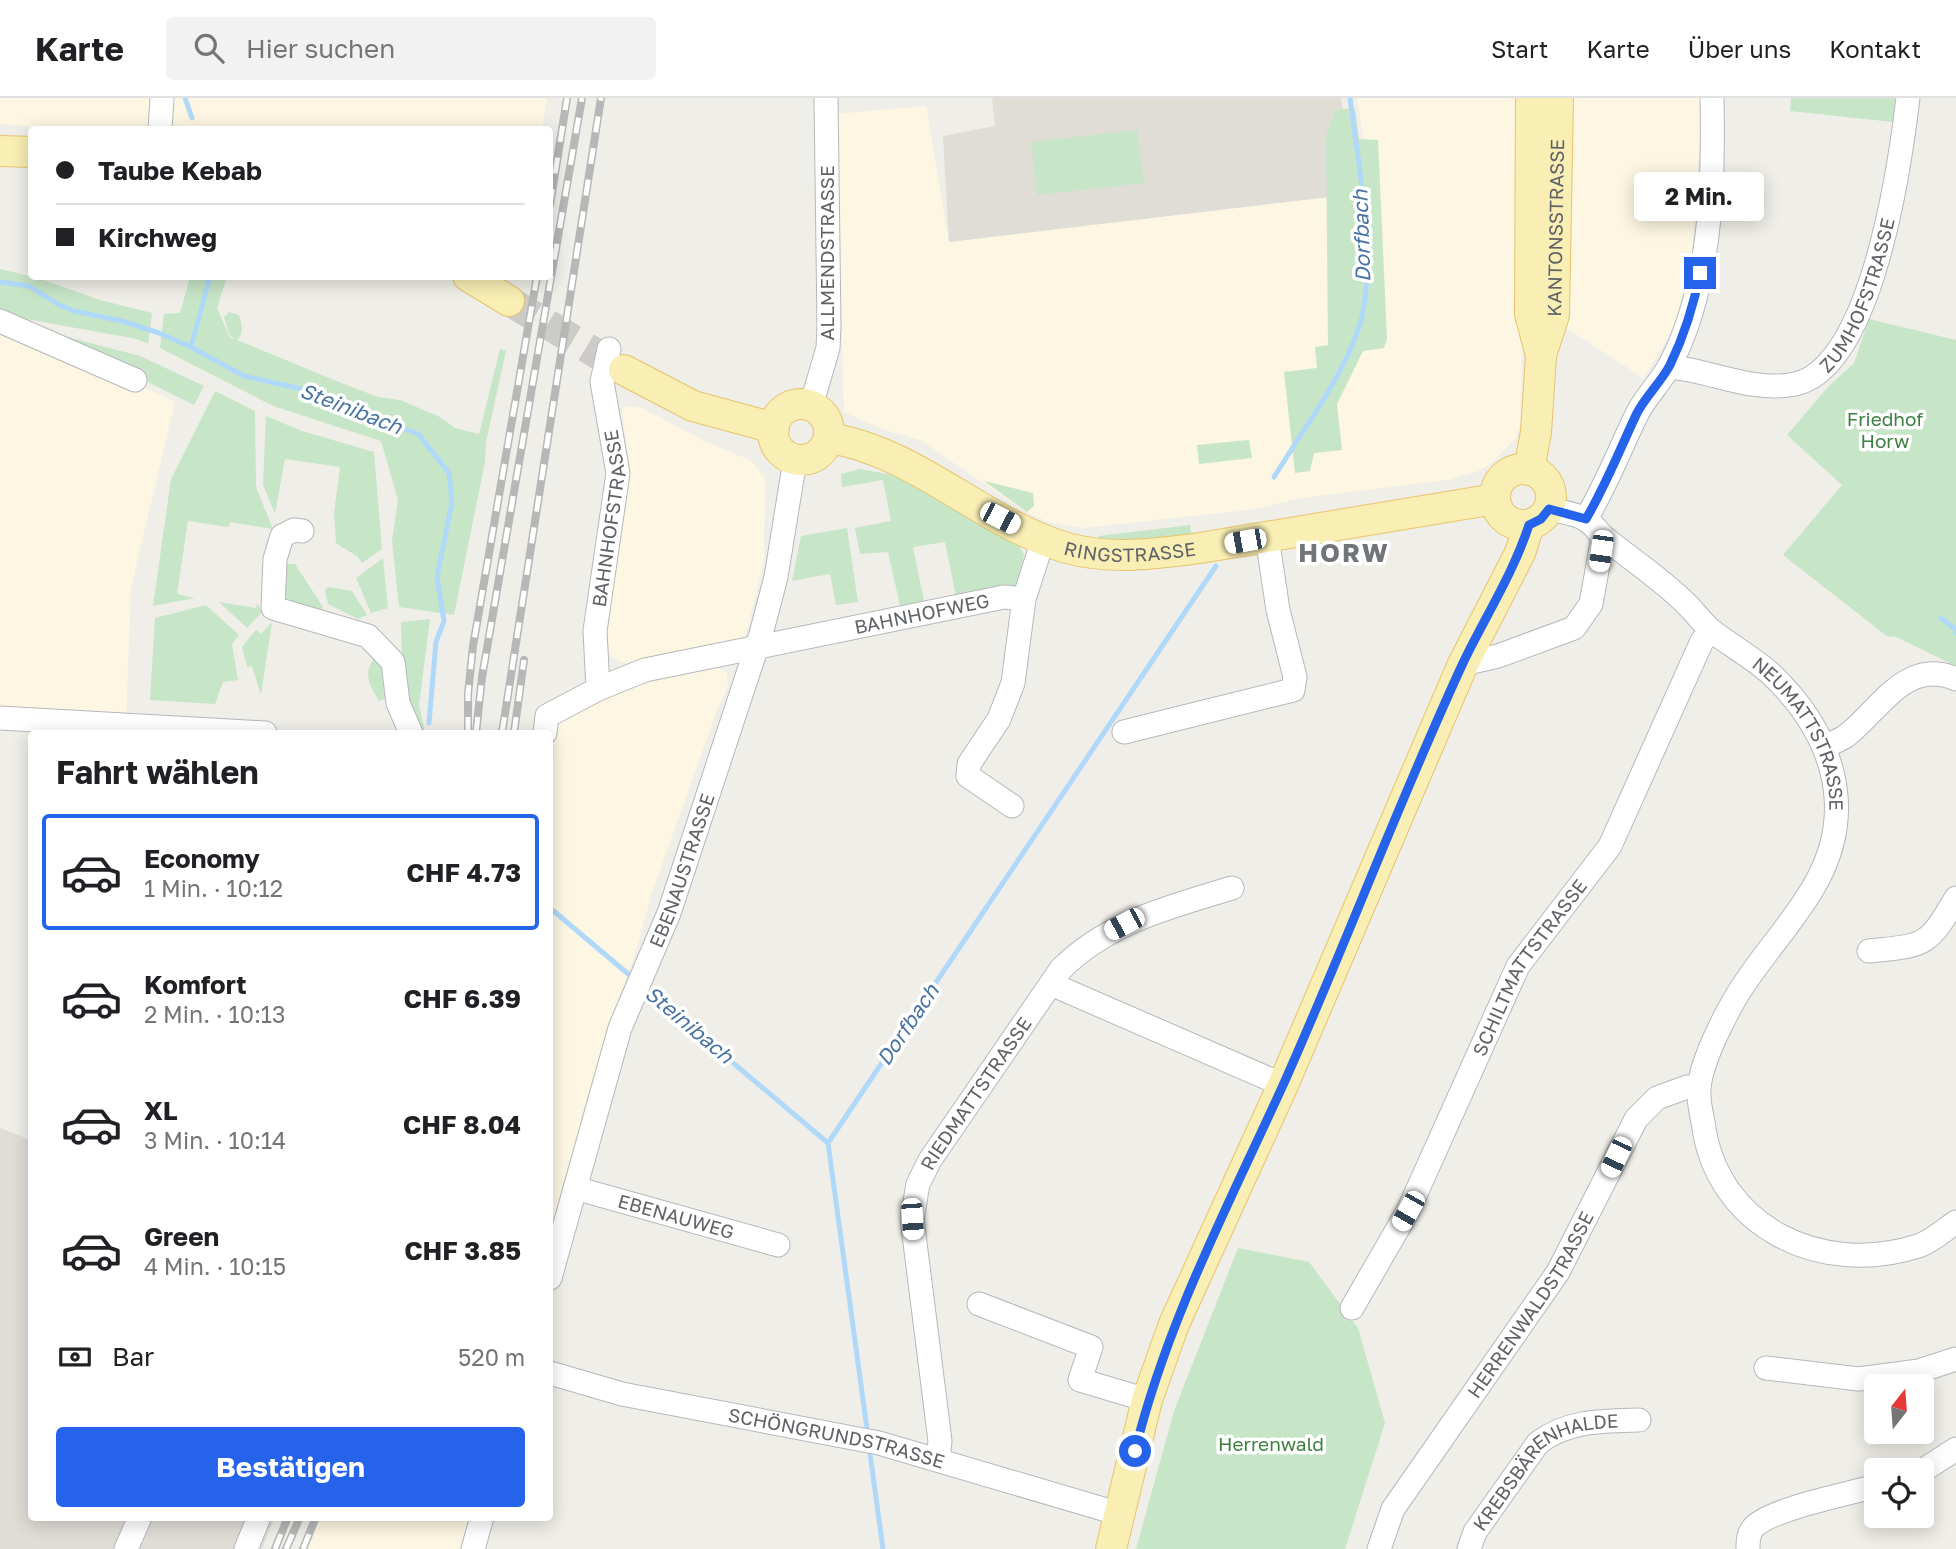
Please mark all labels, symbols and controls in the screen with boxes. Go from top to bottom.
search box [166,17,656,80]
text: Karte [35,29,124,68]
icon: search [190,29,228,67]
text: Hier suchen [246,33,395,64]
text: Start [1491,34,1548,63]
text: Karte [1586,34,1650,63]
text: Über uns [1688,34,1791,63]
text: Kontakt [1829,34,1921,63]
street label: KANTONSSTRASSE [1542,139,1568,317]
text: Taube Kebab [98,155,262,186]
street label: ALLMENDSTRASSE [815,165,838,341]
callout: 2 Min. [1635,172,1765,220]
text: 2 Min. [1665,182,1733,210]
water label: Dorfbach [1346,188,1376,283]
street label: ZUMHOFSTRASSE [1814,216,1899,377]
text: Kirchweg [98,222,217,253]
route end [1684,257,1716,289]
water label: Steinibach [297,377,407,440]
park label: Friedhof Horw [1847,407,1923,452]
street label: BAHNHOFSTRASSE [587,428,630,608]
car [977,499,1024,537]
car [1223,527,1268,555]
car [1588,529,1615,573]
street label: RINGSTRASSE [1062,536,1197,566]
district label: HORW [1298,537,1390,568]
street label: BAHNHOFWEG [852,588,991,638]
street label: NEUMATTSTRASSE [1748,651,1848,811]
text: Fahrt wählen [56,753,259,791]
street label: EBENAUSTRASSE [644,790,719,951]
icon: car [60,841,123,904]
text: Economy [144,843,260,874]
text: CHF 4.73 [406,857,521,888]
text: 1 Min. · 10:12 [144,874,283,902]
street label: SCHILTMATTSTRASSE [1467,874,1591,1059]
car [1101,905,1148,943]
icon: car [60,967,123,1030]
text: Komfort [144,969,247,1000]
water label: Dorfbach [870,978,944,1070]
water label: Steinibach [640,980,740,1069]
text: CHF 6.39 [404,983,521,1014]
text: 2 Min. · 10:13 [144,1000,285,1028]
street label: RIEDMATTSTRASSE [915,1012,1036,1173]
icon: car [60,1093,123,1156]
text: XL [144,1095,178,1126]
text: CHF 8.04 [403,1109,521,1140]
text: 3 Min. · 10:14 [144,1126,286,1154]
car [1598,1134,1635,1180]
car [1389,1188,1428,1234]
street label: EBENAUWEG [616,1189,737,1243]
car [901,1197,924,1241]
street label: HERRENWALDSTRASSE [1462,1207,1598,1402]
icon: car [60,1219,123,1282]
text: Green [144,1221,219,1252]
text: CHF 3.85 [404,1235,521,1266]
text: 4 Min. · 10:15 [144,1252,286,1280]
icon: cash [56,1338,94,1376]
text: Bar [112,1341,154,1372]
text: 520 m [458,1343,525,1371]
north arrow [1864,1374,1934,1444]
map controls [1864,1374,1934,1528]
street label: SCHÖNGRUNDSTRASSE [727,1403,948,1473]
street label: KREBSBÄRENHALDE [1468,1409,1619,1535]
button: Bestätigen [56,1427,525,1507]
park label: Herrenwald [1218,1432,1324,1455]
route start [1119,1435,1151,1467]
button: locate [1864,1458,1934,1528]

